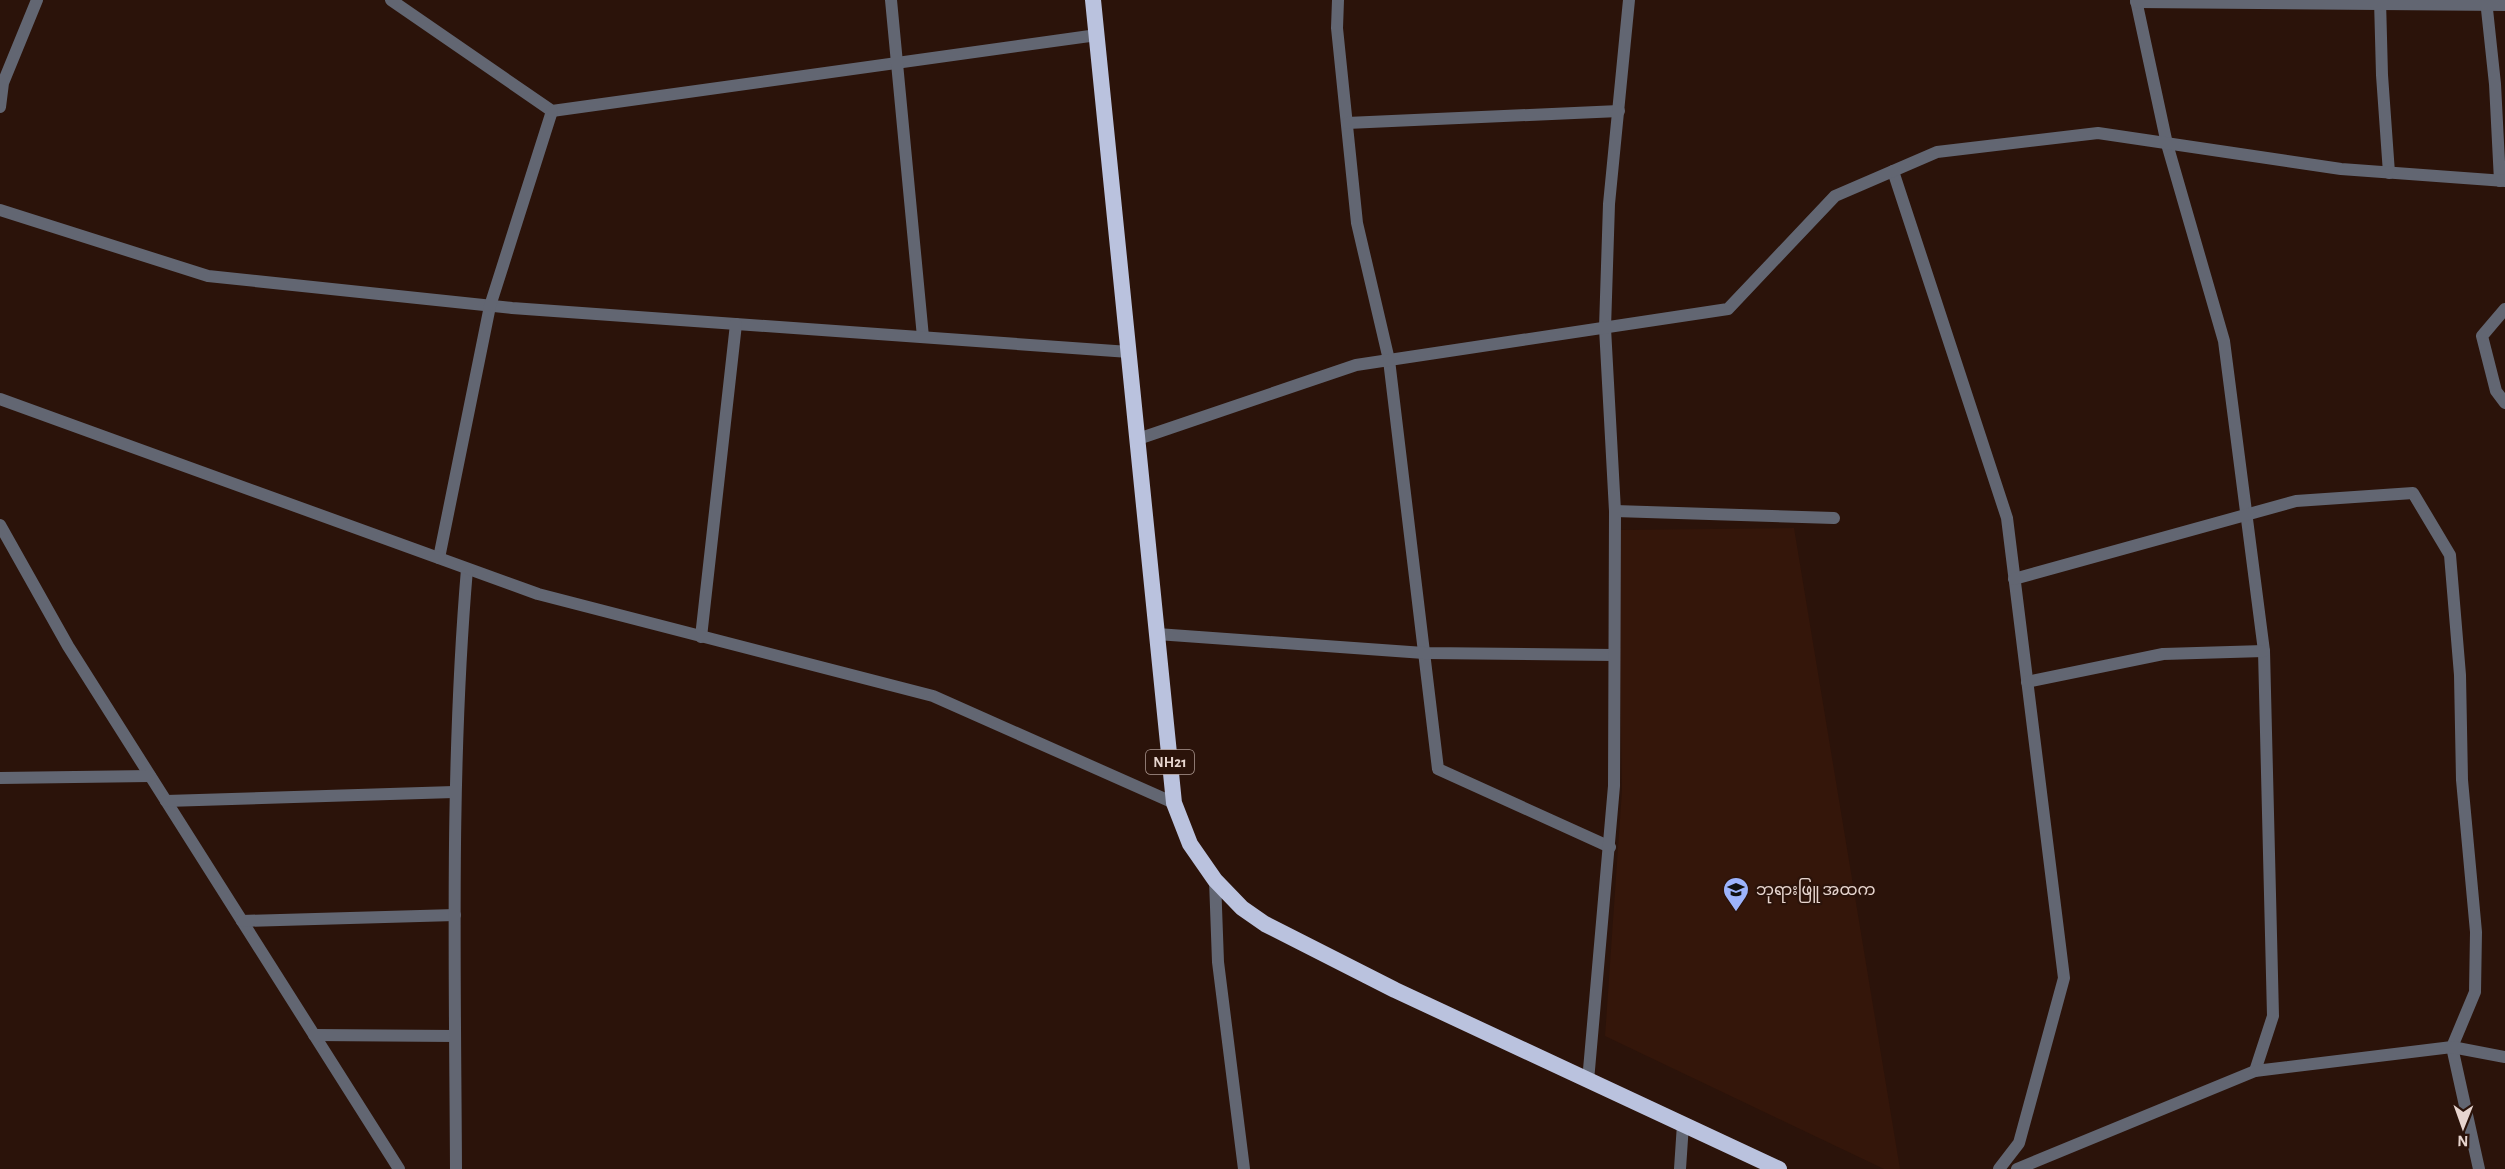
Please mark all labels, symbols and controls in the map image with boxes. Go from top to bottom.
road number: NH21 [1146,750,1194,774]
school or university icon: ဘုရားဖြူ အထက [1721,875,1751,913]
place label: ဘုရားဖြူ အထက [1756,878,1875,904]
north arrow [2433,1097,2493,1157]
text: N [2457,1133,2468,1149]

